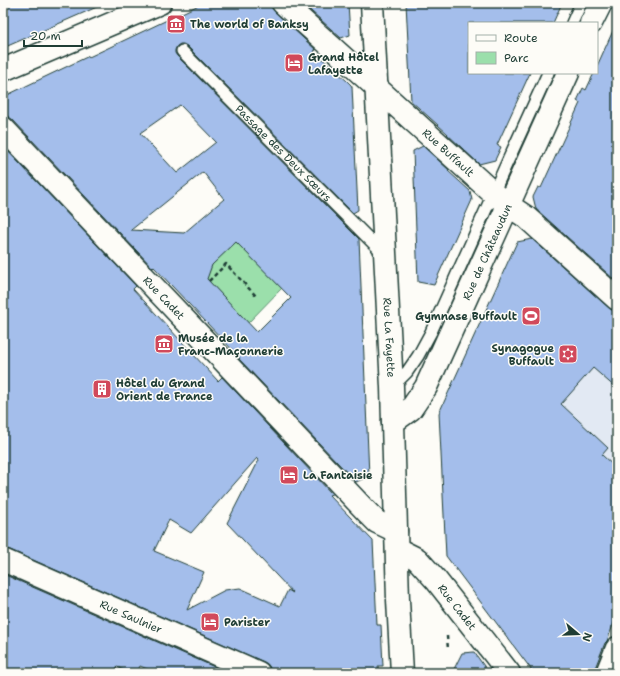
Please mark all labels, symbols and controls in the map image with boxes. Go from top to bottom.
museum icon: The world of Banksy [165,13,187,35]
place label: The world of Banksy [190,17,309,32]
scale bar [24,22,82,48]
legend [468,22,598,74]
text: 20 m [30,28,61,44]
text: Route [504,30,538,46]
place label: Grand Hôtel Lafayette [308,50,379,78]
text: Parc [504,50,529,66]
hotel icon: Grand Hôtel Lafayette [283,52,305,74]
street label: Passage des Deux Sœurs [232,101,335,205]
street label: Rue Buffault [419,125,478,180]
street label: Rue de Châteaudun [459,201,515,303]
street label: Rue Cadet [140,273,188,323]
street label: Rue La Fayette [380,297,399,378]
sports icon: Gymnase Buffault [520,305,542,327]
place label: Gymnase Buffault [415,309,518,324]
place label: Musée de la Franc-Maçonnerie [178,331,284,359]
museum icon: Musée de la Franc-Maçonnerie [153,333,175,355]
place label: Synagogue Buffault [492,341,555,369]
synagogue icon: Synagogue Buffault [557,343,579,365]
place label: Hôtel du Grand Orient de France [116,376,213,404]
building icon: Hôtel du Grand Orient de France [91,378,113,400]
hotel icon: La Fantaisie [278,464,300,486]
place label: La Fantaisie [303,468,373,483]
street label: Rue Cadet [434,581,480,633]
street label: Rue Saulnier [97,596,165,637]
hotel icon: Parister [199,611,221,633]
north arrow [558,614,598,654]
place label: Parister [224,615,270,630]
text: N [578,631,595,644]

